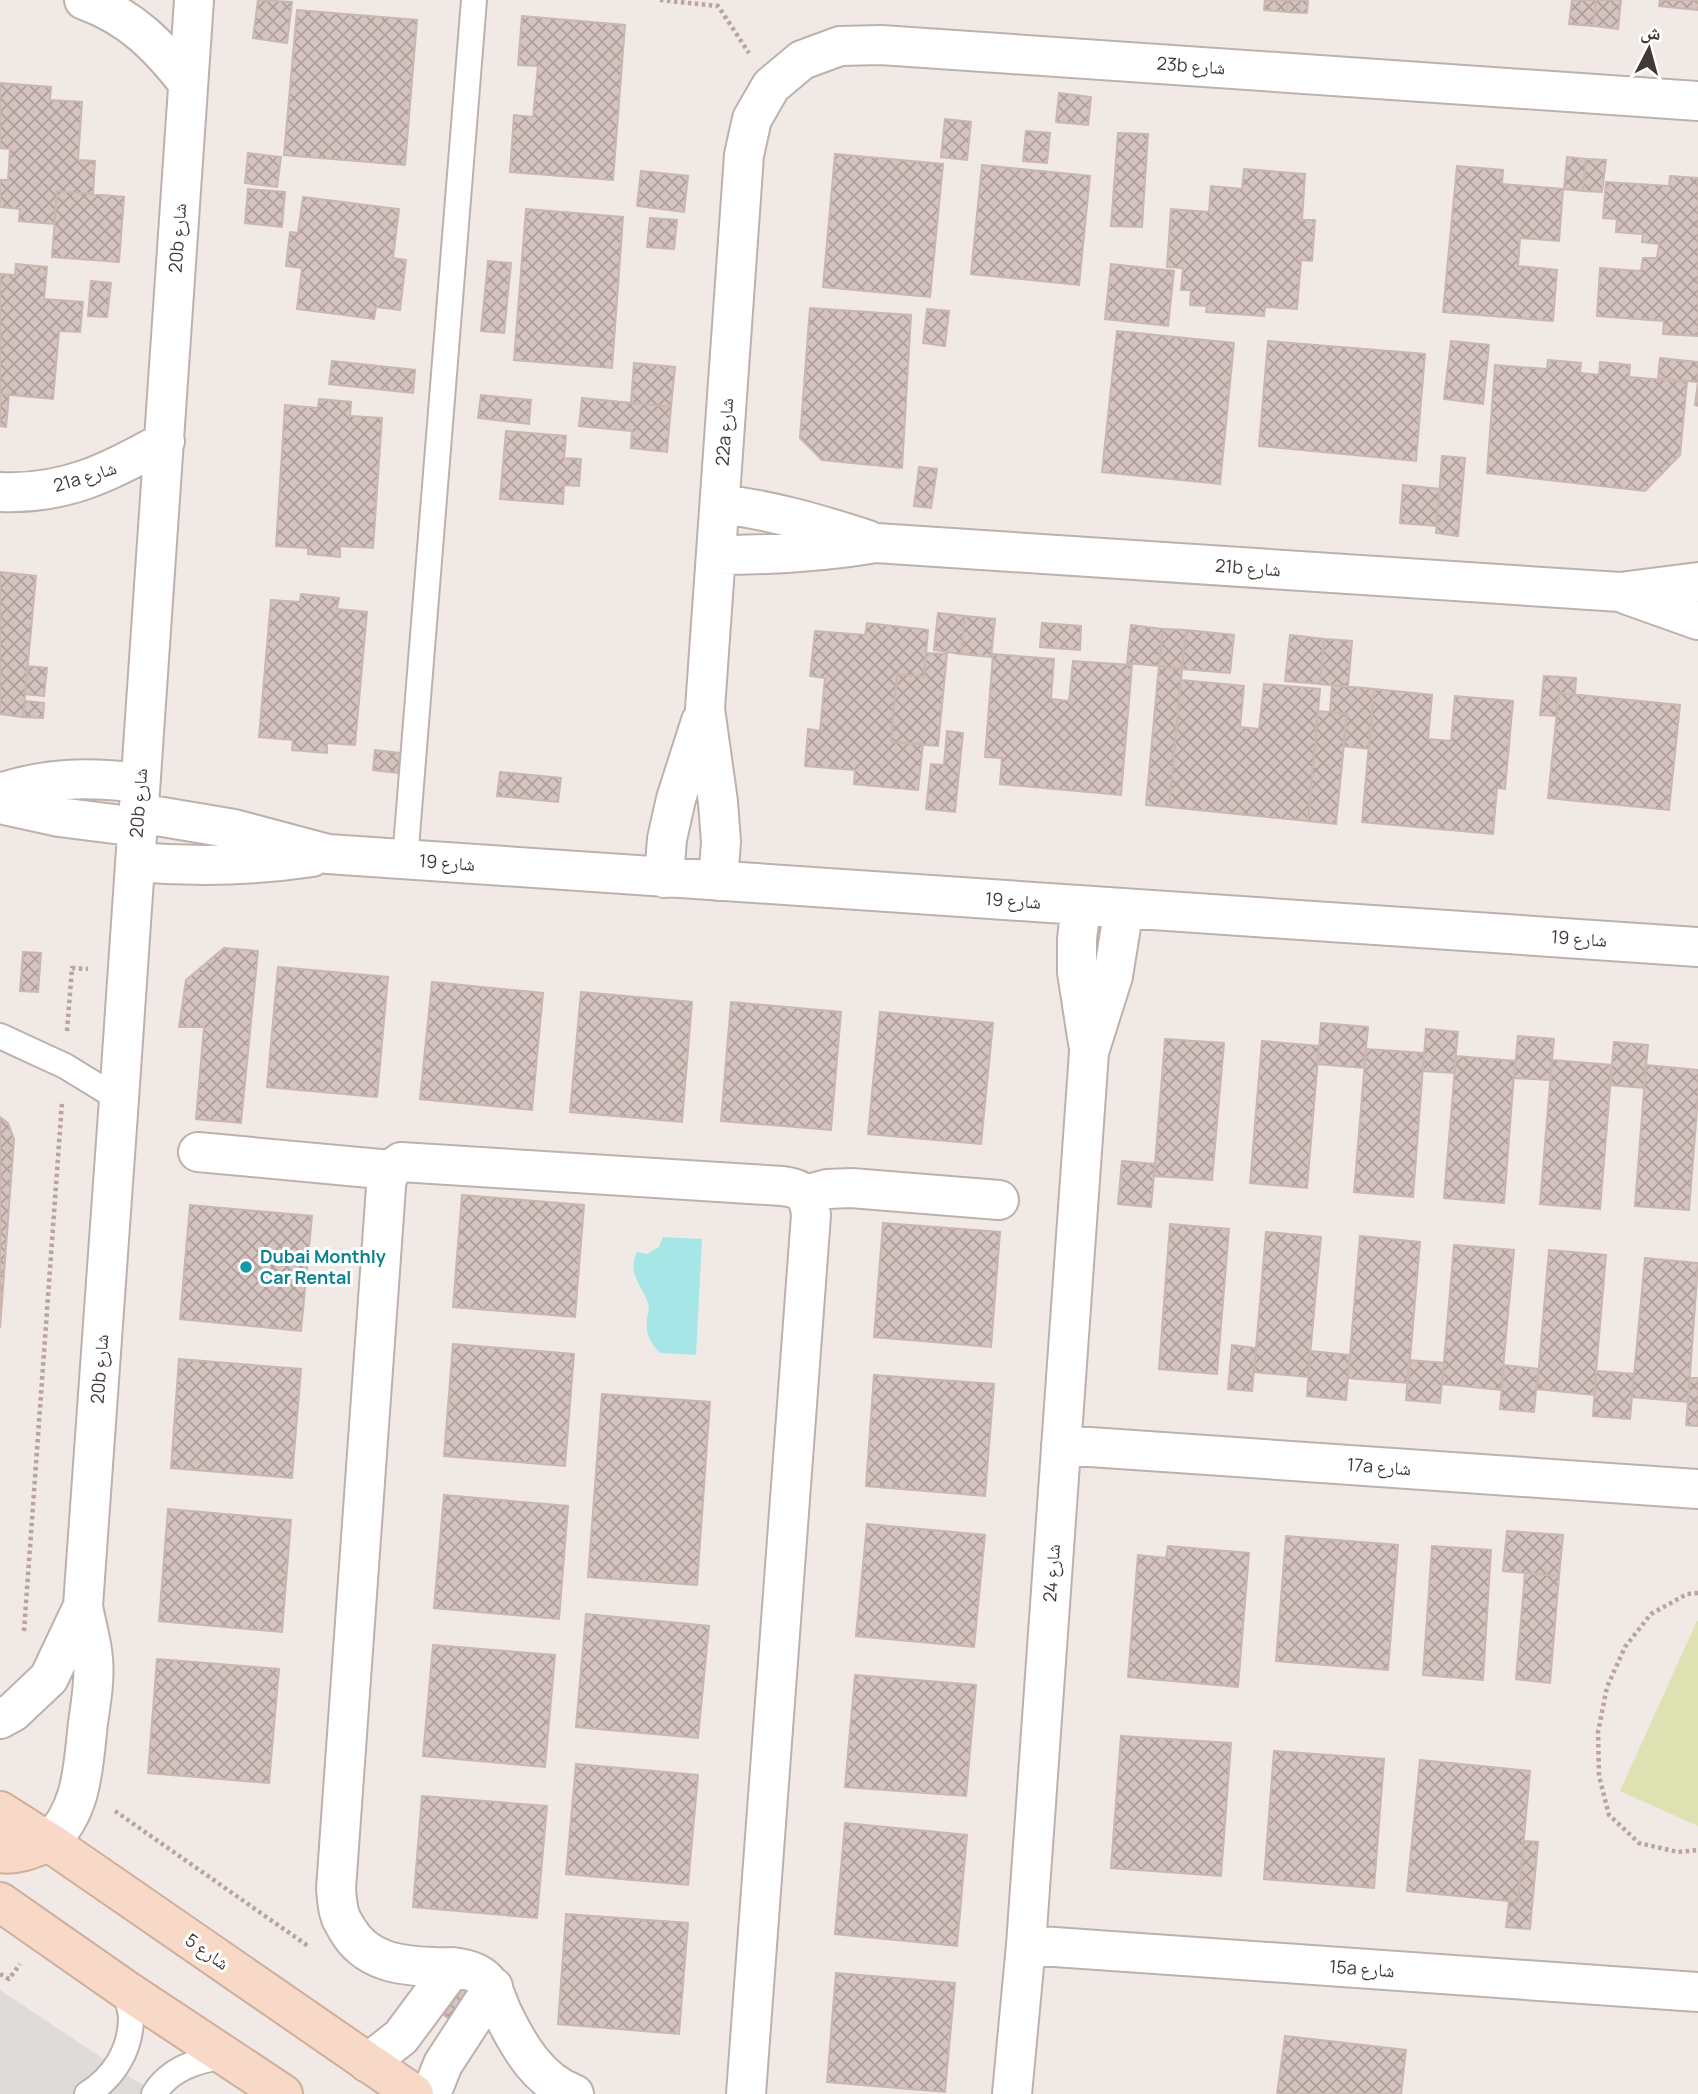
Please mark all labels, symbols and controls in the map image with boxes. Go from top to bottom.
north arrow [1614,14,1684,84]
text: ش [1639,18,1662,46]
street label: 23b شارع [1156,51,1226,79]
street label: 20b شارع [163,202,191,274]
street label: 22a شارع [710,397,738,467]
street label: 21a شارع [50,455,119,497]
street label: 21b شارع [1214,553,1282,581]
street label: 20b شارع [124,767,152,839]
street label: شارع 19 [418,848,476,876]
street label: شارع 19 [984,886,1042,914]
street label: شارع 19 [1550,924,1608,952]
place label: Dubai Monthly Car Rental [260,1244,386,1289]
marker: Dubai Monthly Car Rental [238,1259,254,1275]
street label: 20b شارع [85,1333,113,1405]
street label: 17a شارع [1346,1452,1412,1480]
street label: شارع 24 [1037,1543,1065,1603]
street label: شارع 5 [181,1928,234,1975]
street label: 15a شارع [1329,1954,1395,1982]

